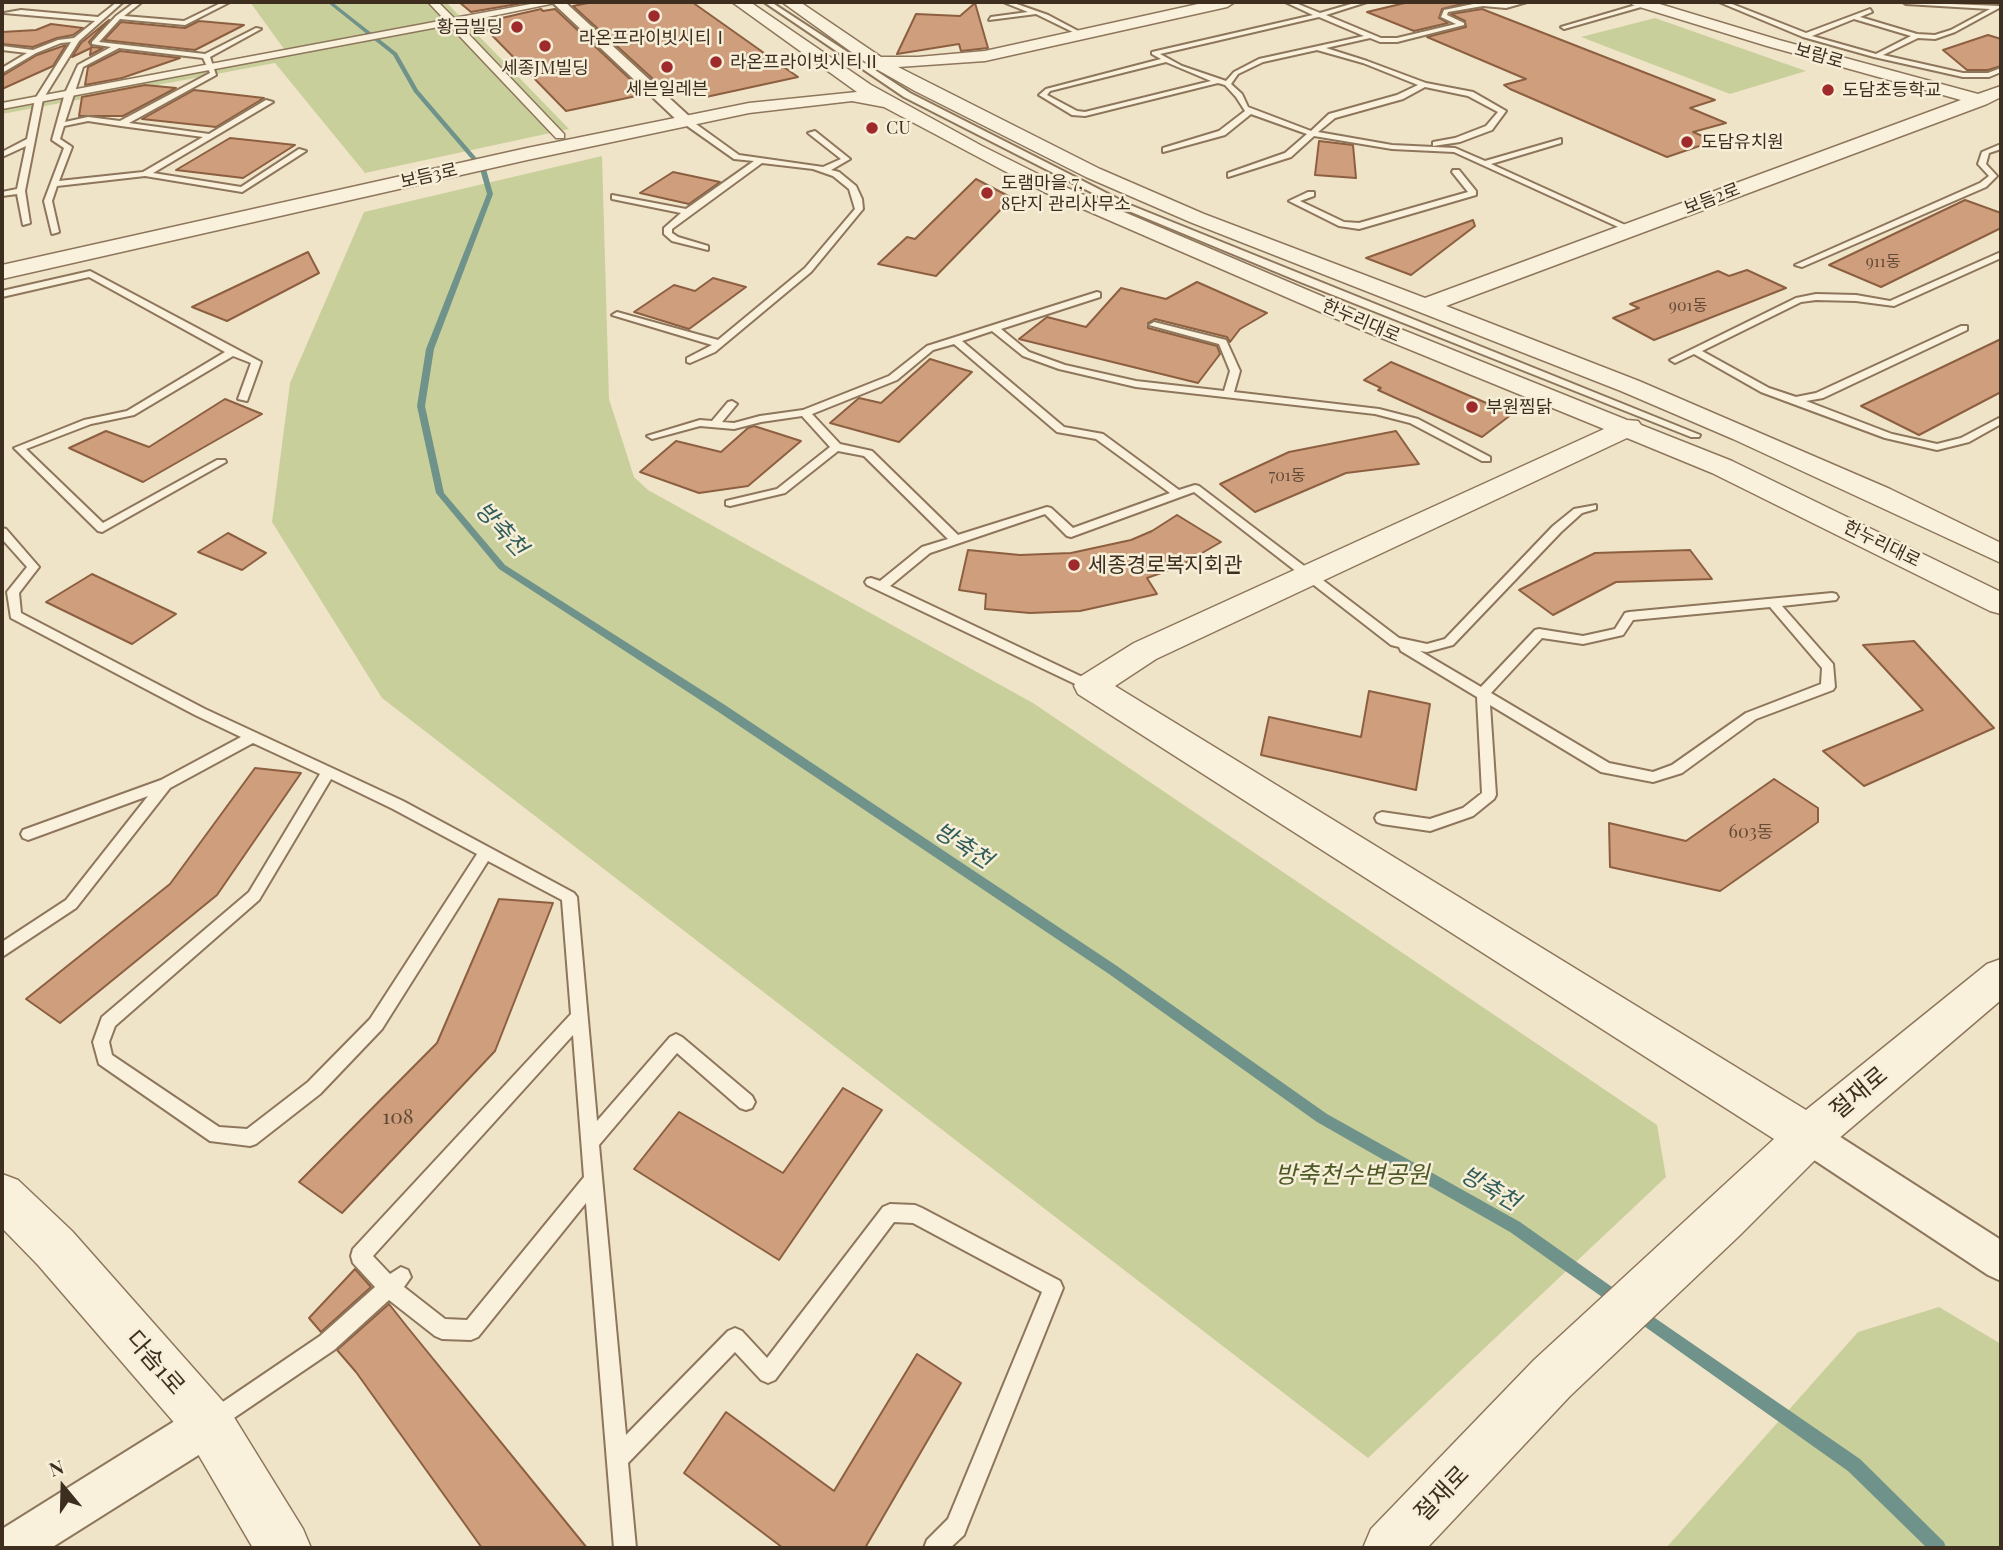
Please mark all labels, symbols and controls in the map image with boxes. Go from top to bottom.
marker: 라온프라이빗시티Ⅰ [646,8,662,24]
place label: 황금빌딩 [437,16,503,38]
marker: 황금빌딩 [509,19,525,35]
place label: 라온프라이빗시티Ⅰ [579,27,729,49]
marker: 세종JM빌딩 [537,38,553,54]
street label: 보람로 [1792,39,1846,73]
place label: 라온프라이빗시티Ⅱ [730,51,880,73]
marker: 라온프라이빗시티Ⅱ [708,54,724,70]
place label: 세종JM빌딩 [501,57,589,79]
marker: 세븐일레븐 [659,59,675,75]
place label: 세븐일레븐 [626,78,708,100]
place label: 도담초등학교 [1842,79,1941,101]
marker: 도담초등학교 [1820,82,1836,98]
place label: CU [886,117,911,139]
marker: CU [864,120,880,136]
place label: 도담유치원 [1701,131,1784,153]
marker: 도담유치원 [1679,134,1695,150]
street label: 보듬3로 [398,159,460,193]
place label: 도램마을 7, 8단지 관리사무소 [1001,172,1131,214]
street label: 보듬2로 [1681,178,1743,220]
marker: 도램마을 7, 8단지 관리사무소 [979,185,995,201]
house number: 911동 [1866,252,1900,272]
street label: 한누리대로 [1319,295,1403,347]
house number: 901동 [1669,296,1707,316]
place label: 부원찜닭 [1486,396,1552,418]
marker: 부원찜닭 [1464,399,1480,415]
house number: 701동 [1269,466,1305,486]
water label: 방축천 [469,496,533,562]
street label: 한누리대로 [1840,516,1924,572]
place label: 세종경로복지회관 [1088,552,1243,578]
marker: 세종경로복지회관 [1066,557,1082,573]
water label: 방축천 [929,817,997,875]
house number: 603동 [1729,821,1773,843]
street label: 절재로 [1824,1061,1894,1125]
house number: 108 [382,1104,414,1130]
water label: 방축천 [1456,1161,1524,1217]
park label: 방축천수변공원 [1275,1162,1429,1190]
street label: 다솜1로 [119,1325,191,1401]
north arrow [28,1452,98,1522]
text: N [45,1453,67,1482]
street label: 절재로 [1409,1460,1475,1528]

